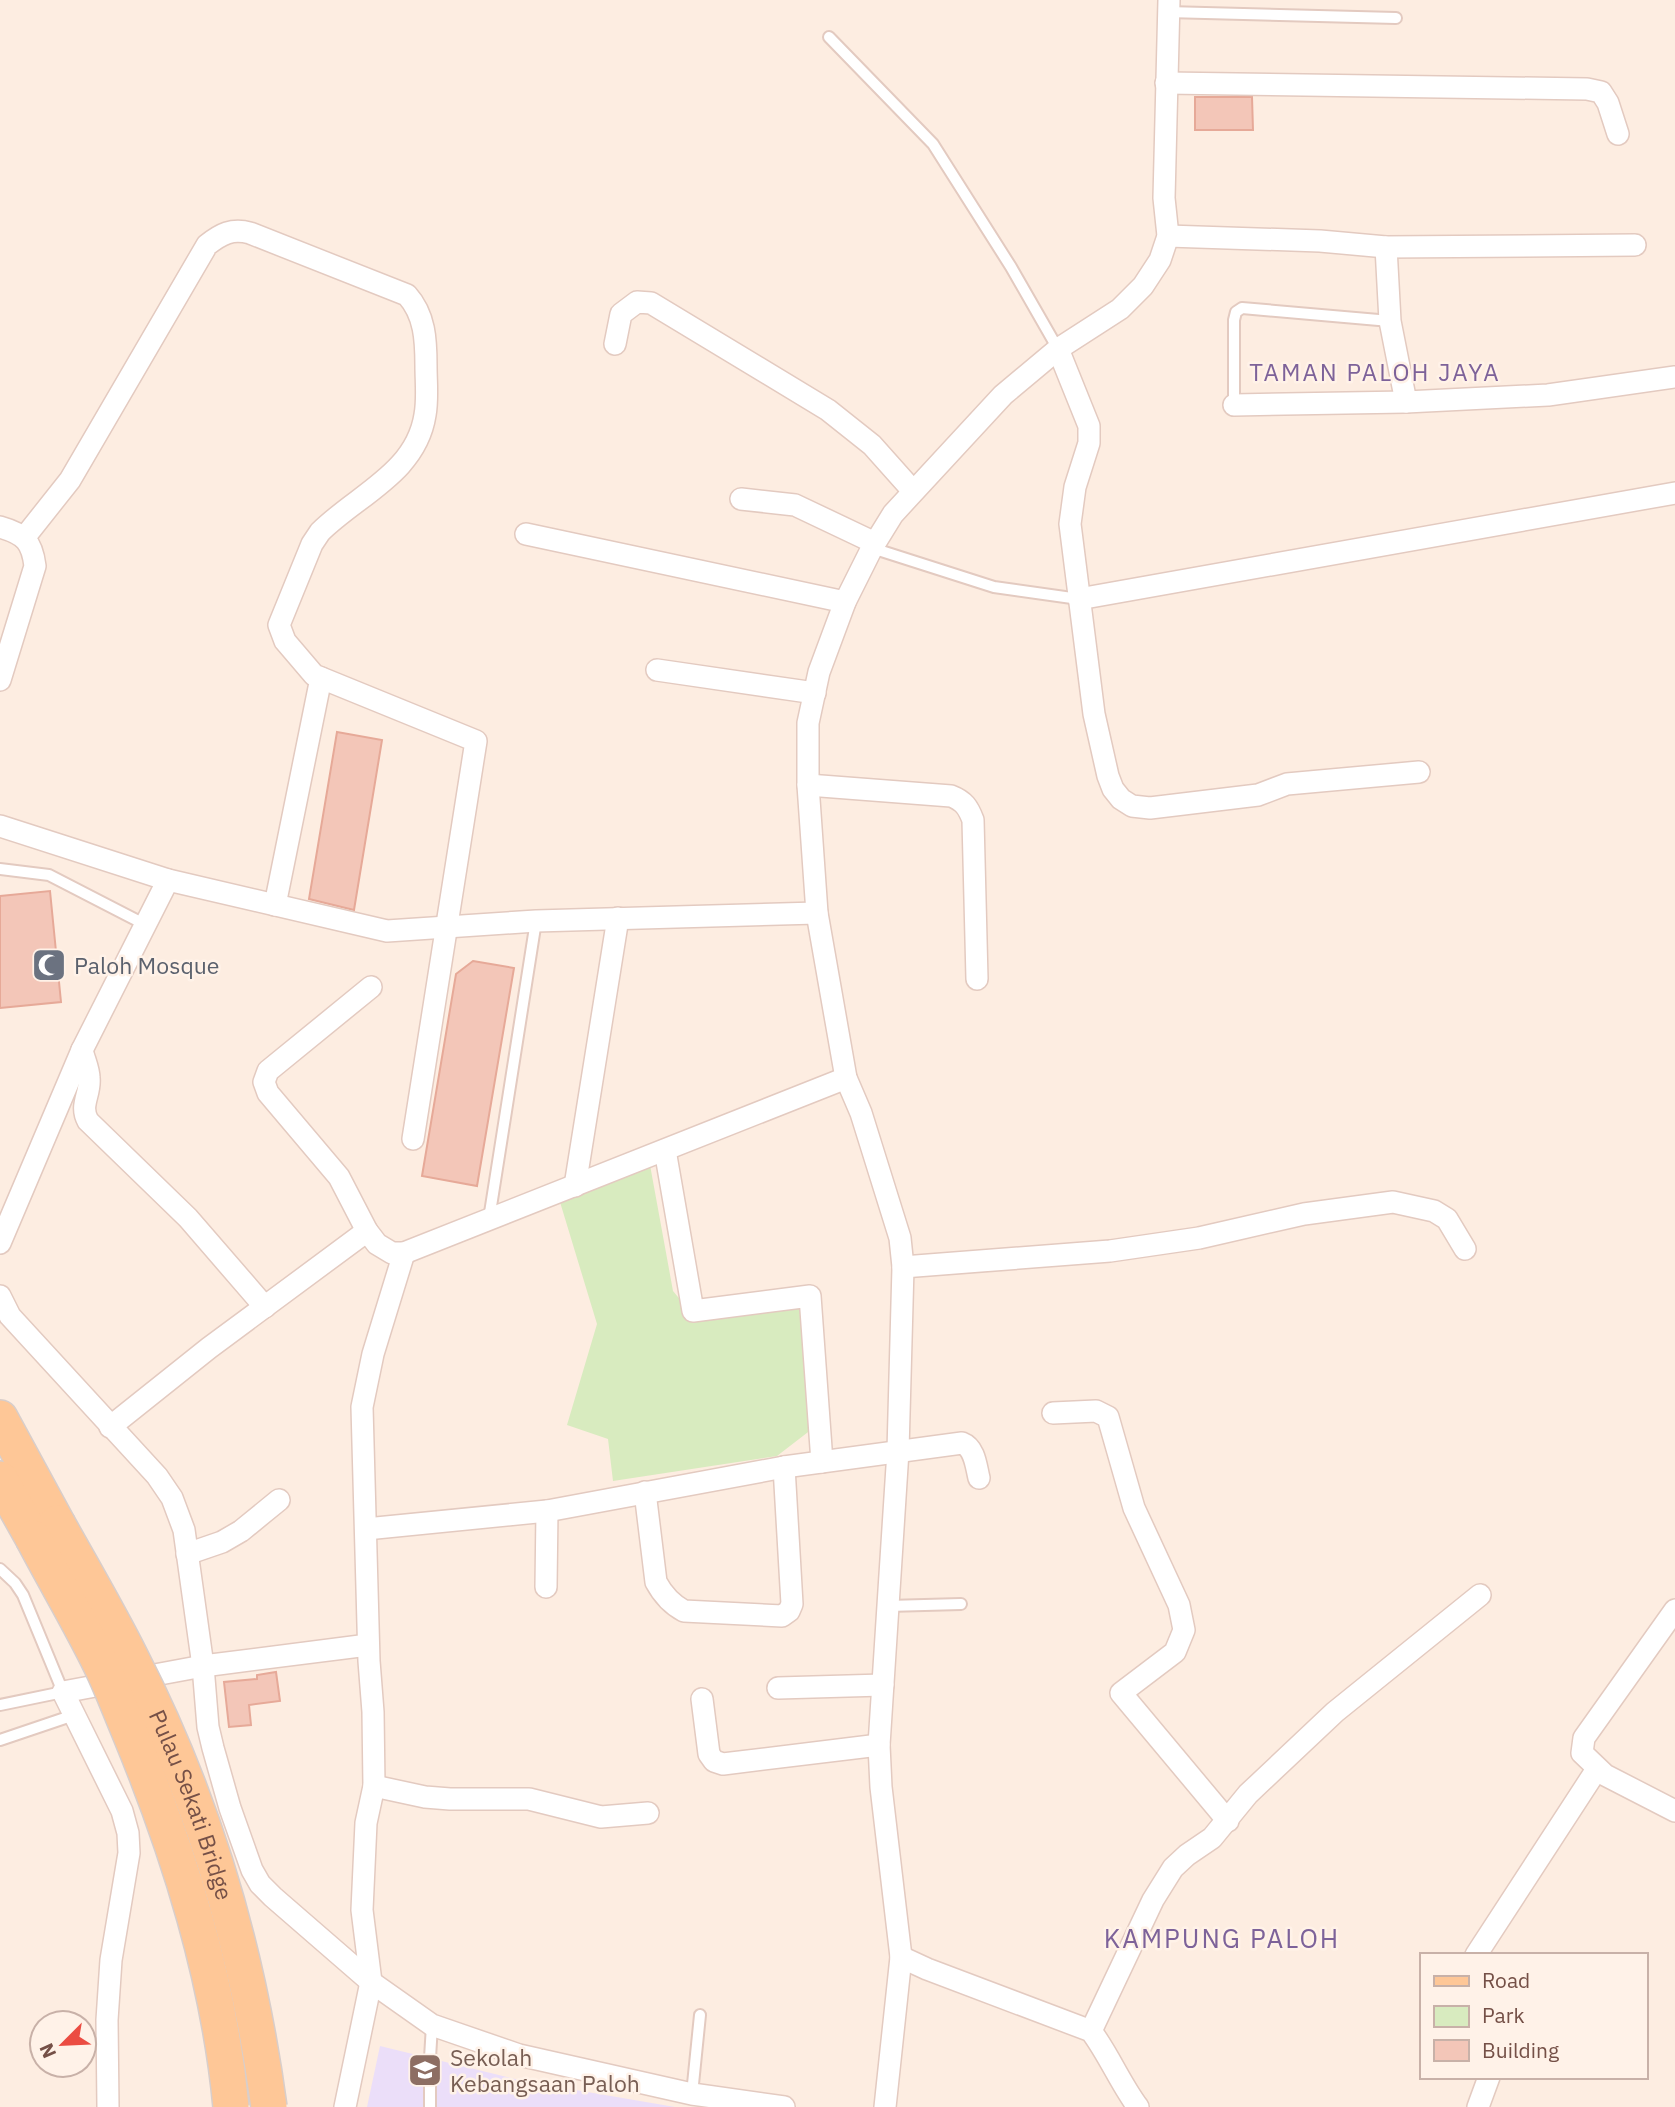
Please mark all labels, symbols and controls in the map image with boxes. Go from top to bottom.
district label: TAMAN PALOH JAYA [1249,356,1501,388]
mosque icon: Paloh Mosque [30,946,68,984]
place label: Paloh Mosque [74,950,219,980]
street label: Pulau Sekati Bridge [143,1705,240,1903]
district label: KAMPUNG PALOH [1104,1921,1340,1955]
legend [1420,1953,1647,2079]
text: Road [1482,1966,1530,1994]
text: Park [1482,2001,1525,2029]
north arrow [28,2009,98,2079]
text: Building [1482,2036,1559,2064]
text: N [34,2040,61,2062]
place label: Sekolah Kebangsaan Paloh [450,2042,640,2098]
school or university icon: Sekolah Kebangsaan Paloh [406,2051,444,2089]

